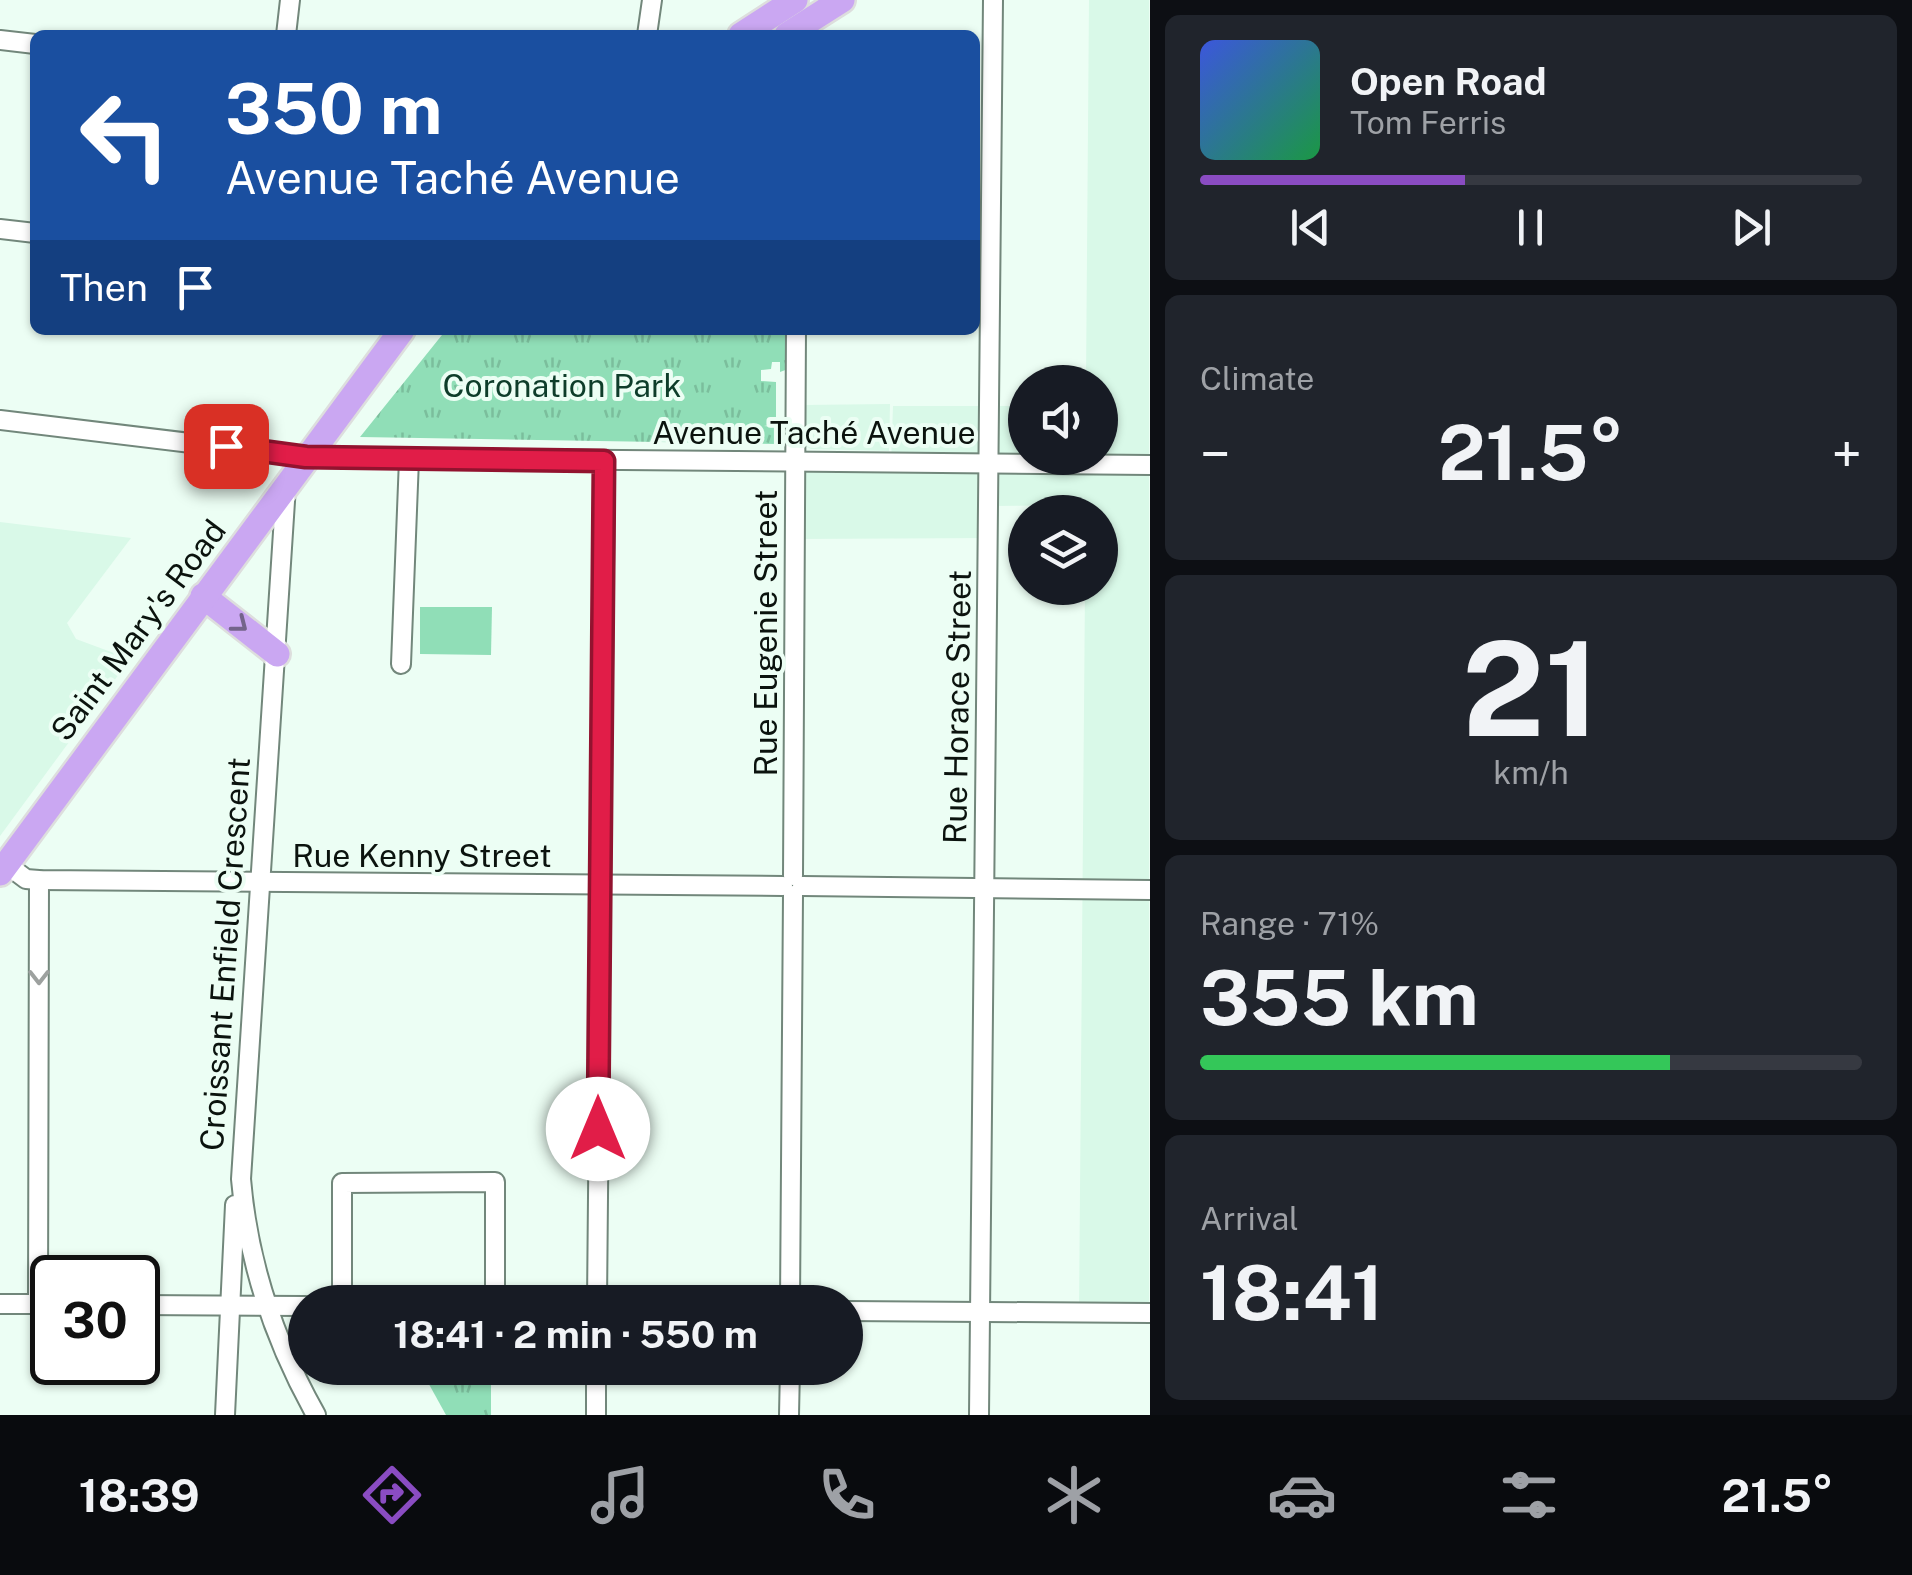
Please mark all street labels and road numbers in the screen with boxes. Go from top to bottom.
street label: Avenue Taché Avenue [652,414,976,451]
street label: Rue Eugenie Street [747,490,784,776]
street label: Saint Mary's Road [43,512,233,748]
street label: Rue Horace Street [936,570,978,844]
street label: Croissant Enfield Crescent [193,756,257,1152]
street label: Rue Kenny Street [292,837,552,874]

